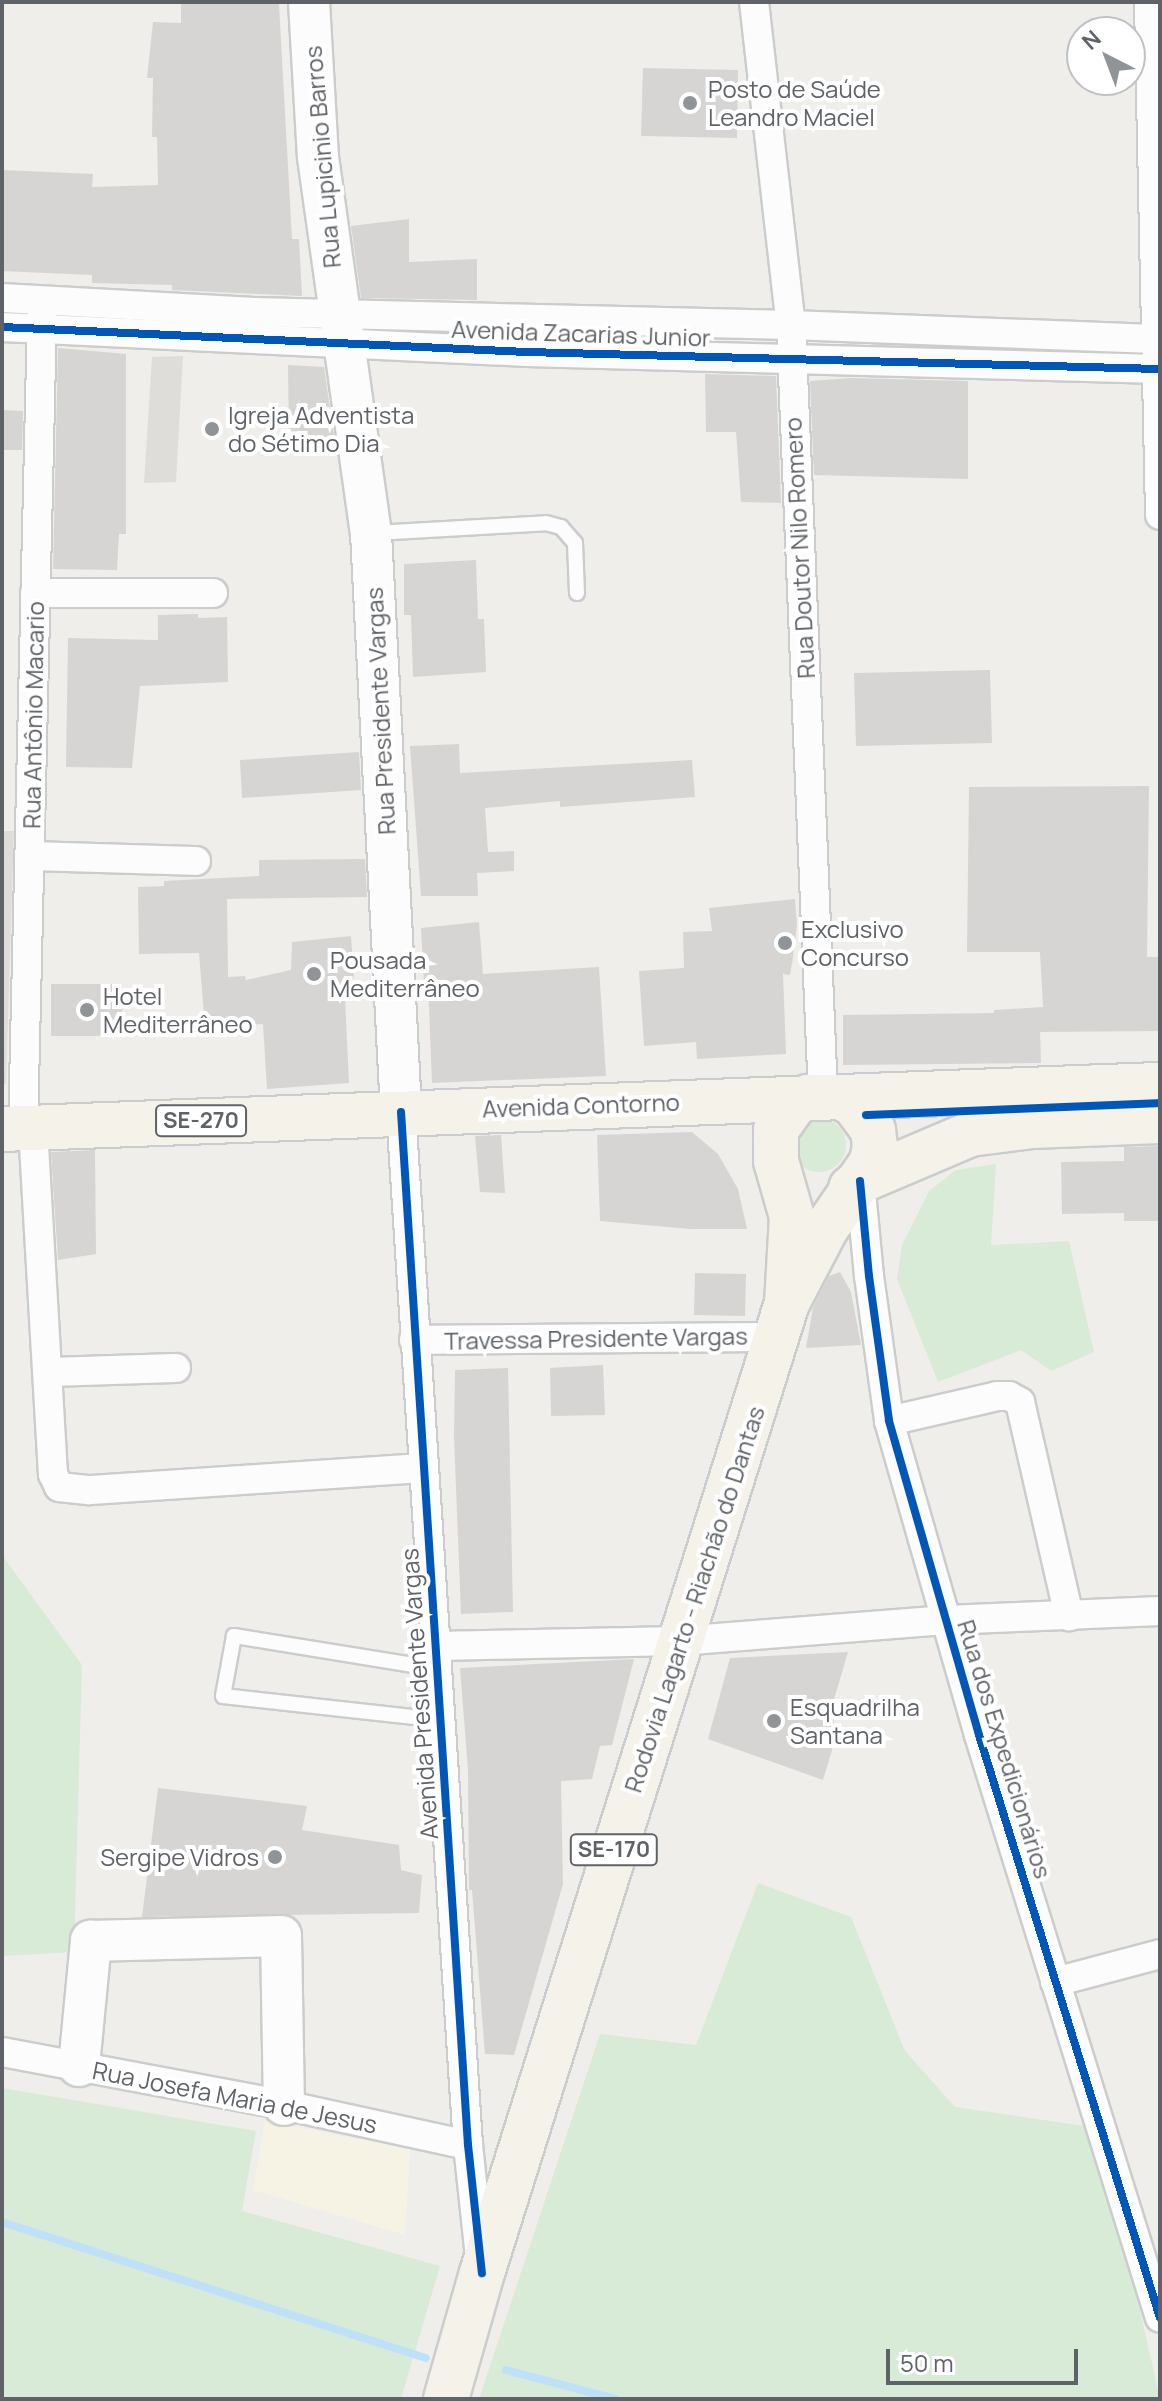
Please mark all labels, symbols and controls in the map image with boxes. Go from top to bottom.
north arrow [1066,16,1146,96]
text: N [1075,23,1107,56]
street label: Rua Lupicinio Barros [298,45,346,269]
place label: Posto de Saúde Leandro Maciel [708,75,881,131]
marker: Posto de Saúde Leandro Maciel [679,92,701,114]
street label: Avenida Zacarias Junior [451,314,711,352]
place label: Igreja Adventista do Sétimo Dia [228,401,414,457]
street label: Rua Doutor Nilo Romero [778,417,820,679]
marker: Igreja Adventista do Sétimo Dia [203,420,221,438]
street label: Rua Presidente Vargas [359,587,401,835]
street label: Rua Antônio Macario [17,601,49,829]
place label: Exclusivo Concurso [801,915,909,971]
marker: Exclusivo Concurso [776,934,794,952]
place label: Pousada Mediterrâneo [330,946,480,1002]
marker: Pousada Mediterrâneo [305,965,323,983]
place label: Hotel Mediterrâneo [103,982,253,1038]
marker: Hotel Mediterrâneo [78,1001,96,1019]
street label: Avenida Contorno [482,1087,680,1123]
road number: SE-270 [155,1103,247,1139]
street label: Travessa Presidente Vargas [444,1321,748,1355]
street label: Rodovia Lagarto - Riachão do Dantas [618,1402,770,1796]
street label: Avenida Presidente Vargas [394,1547,444,1841]
street label: Rua dos Expedicionários [952,1616,1058,1882]
place label: Esquadrilha Santana [790,1693,920,1749]
marker: Esquadrilha Santana [765,1712,783,1730]
road number: SE-170 [568,1832,660,1868]
place label: Sergipe Vidros [100,1843,259,1871]
marker: Sergipe Vidros [266,1848,284,1866]
street label: Rua Josefa Maria de Jesus [90,2055,380,2139]
scale bar [890,2333,1082,2383]
text: 50 m [900,2346,954,2379]

